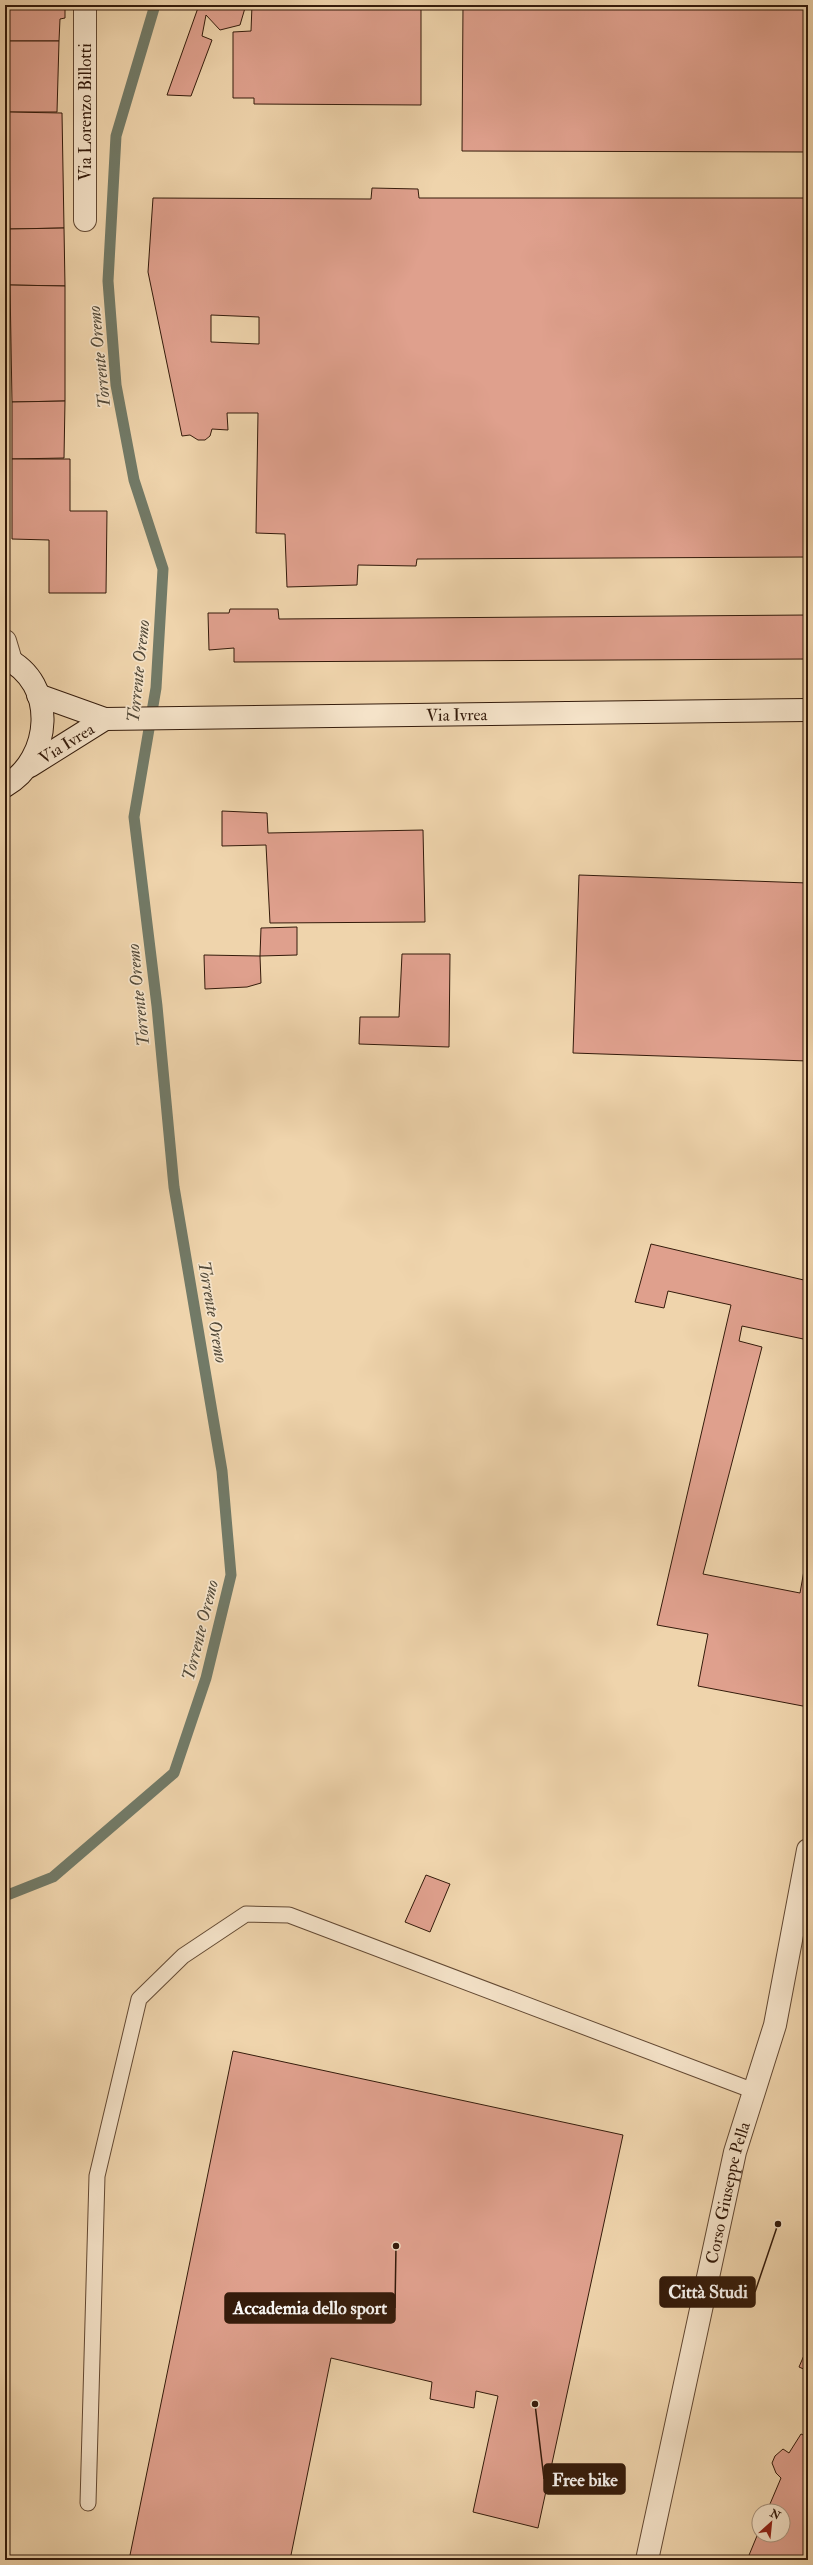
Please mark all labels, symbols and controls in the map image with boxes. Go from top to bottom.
street label: Via Lorenzo Billotti [75,43,96,181]
water label: Torrente Oremo [83,304,116,409]
water label: Torrente Oremo [122,619,155,724]
street label: Via Ivrea [426,704,489,726]
street label: Via Ivrea [35,718,99,769]
water label: Torrente Oremo [122,942,155,1047]
water label: Torrente Oremo [192,1259,233,1365]
water label: Torrente Oremo [177,1577,224,1683]
street label: Corso Giuseppe Pella [701,2118,755,2266]
callout: Città Studi [660,2277,755,2307]
text: Città Studi [668,2281,748,2304]
callout: Accademia dello sport [225,2293,395,2323]
text: Accademia dello sport [232,2297,387,2320]
callout: Free bike [544,2464,625,2494]
text: Free bike [552,2469,618,2492]
north arrow [751,2503,791,2543]
text: N [767,2506,784,2523]

